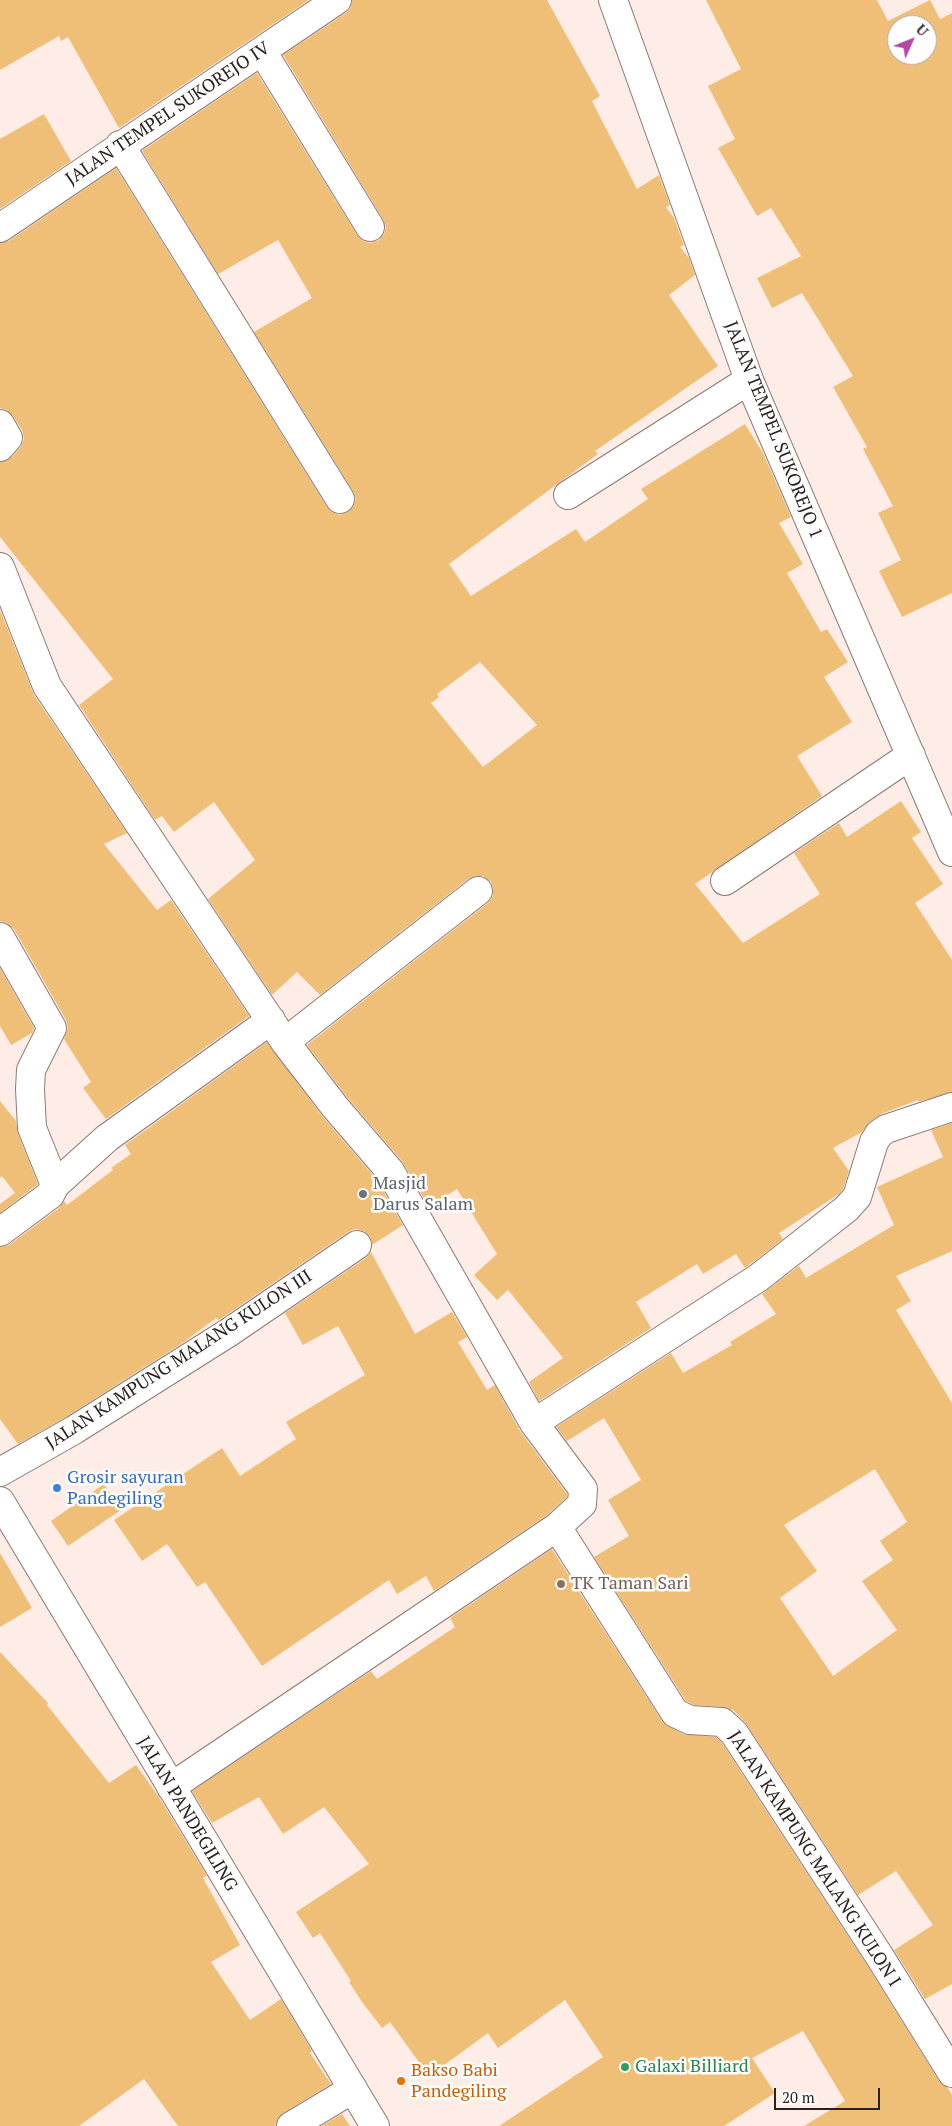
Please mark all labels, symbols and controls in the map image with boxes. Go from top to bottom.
north arrow [887,15,937,65]
text: U [912,20,933,40]
street label: JALAN TEMPEL SUKOREJO IV [62,38,274,190]
street label: JALAN TEMPEL SUKOREJO 1 [719,318,827,542]
place label: Masjid Darus Salam [373,1173,473,1216]
marker: Masjid Darus Salam [357,1188,369,1200]
street label: JALAN KAMPUNG MALANG KULON III [42,1266,316,1454]
place label: Grosir sayuran Pandegiling [67,1467,184,1510]
marker: Grosir sayuran Pandegiling [51,1482,63,1494]
place label: TK Taman Sari [571,1573,689,1595]
marker: TK Taman Sari [555,1578,567,1590]
street label: JALAN KAMPUNG MALANG KULON I [723,1727,905,1991]
street label: JALAN PANDEGILING [132,1733,242,1895]
place label: Galaxi Billiard [635,2056,749,2078]
place label: Bakso Babi Pandegiling [411,2060,506,2102]
marker: Galaxi Billiard [619,2061,631,2073]
marker: Bakso Babi Pandegiling [395,2075,407,2087]
scale bar [777,2078,883,2110]
text: 20 m [782,2087,815,2107]

